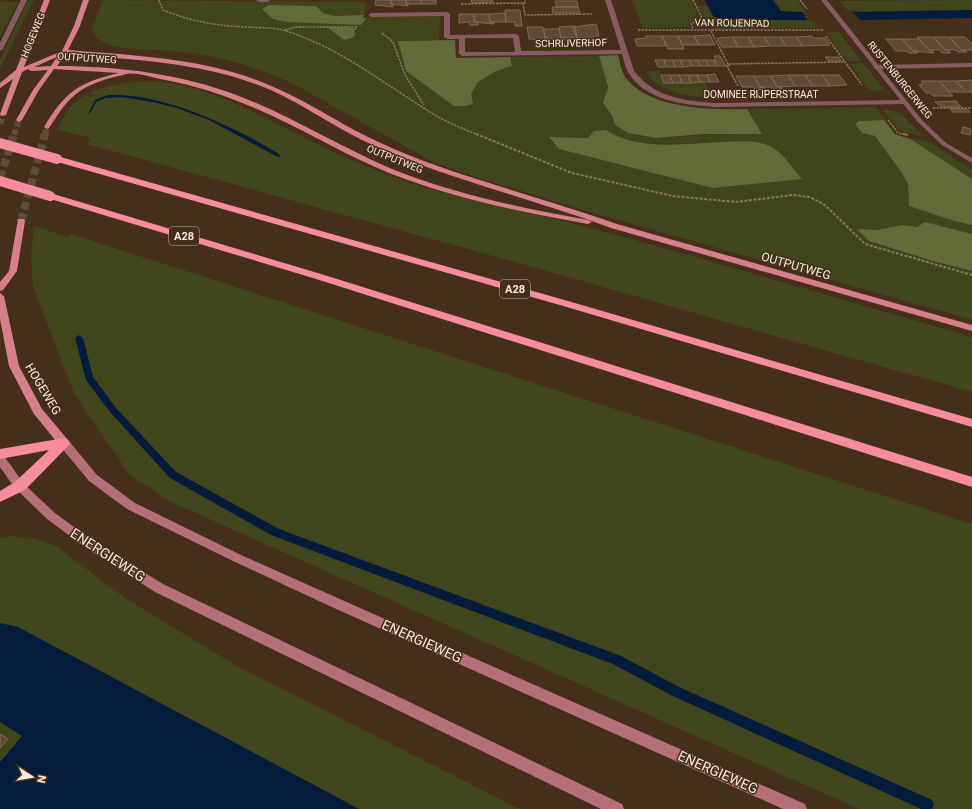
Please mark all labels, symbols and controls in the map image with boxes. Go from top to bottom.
street label: HOGEWEG [19,11,47,59]
street label: VAN ROIJENPAD [694,17,770,29]
street label: SCHRIJVERHOF [535,37,607,49]
street label: RUSTENBURGERWEG [865,39,935,121]
street label: OUTPUTWEG [57,50,117,66]
street label: DOMINEE RIJPERSTRAAT [704,89,818,100]
street label: OUTPUTWEG [365,143,425,175]
road number: A28 [169,227,199,245]
street label: OUTPUTWEG [760,249,832,283]
road number: A28 [500,280,530,298]
street label: HOGEWEG [22,361,64,417]
street label: ENERGIEWEG [68,525,148,585]
street label: ENERGIEWEG [380,616,464,666]
street label: ENERGIEWEG [676,747,760,797]
north arrow [12,757,52,797]
text: N [34,774,48,784]

